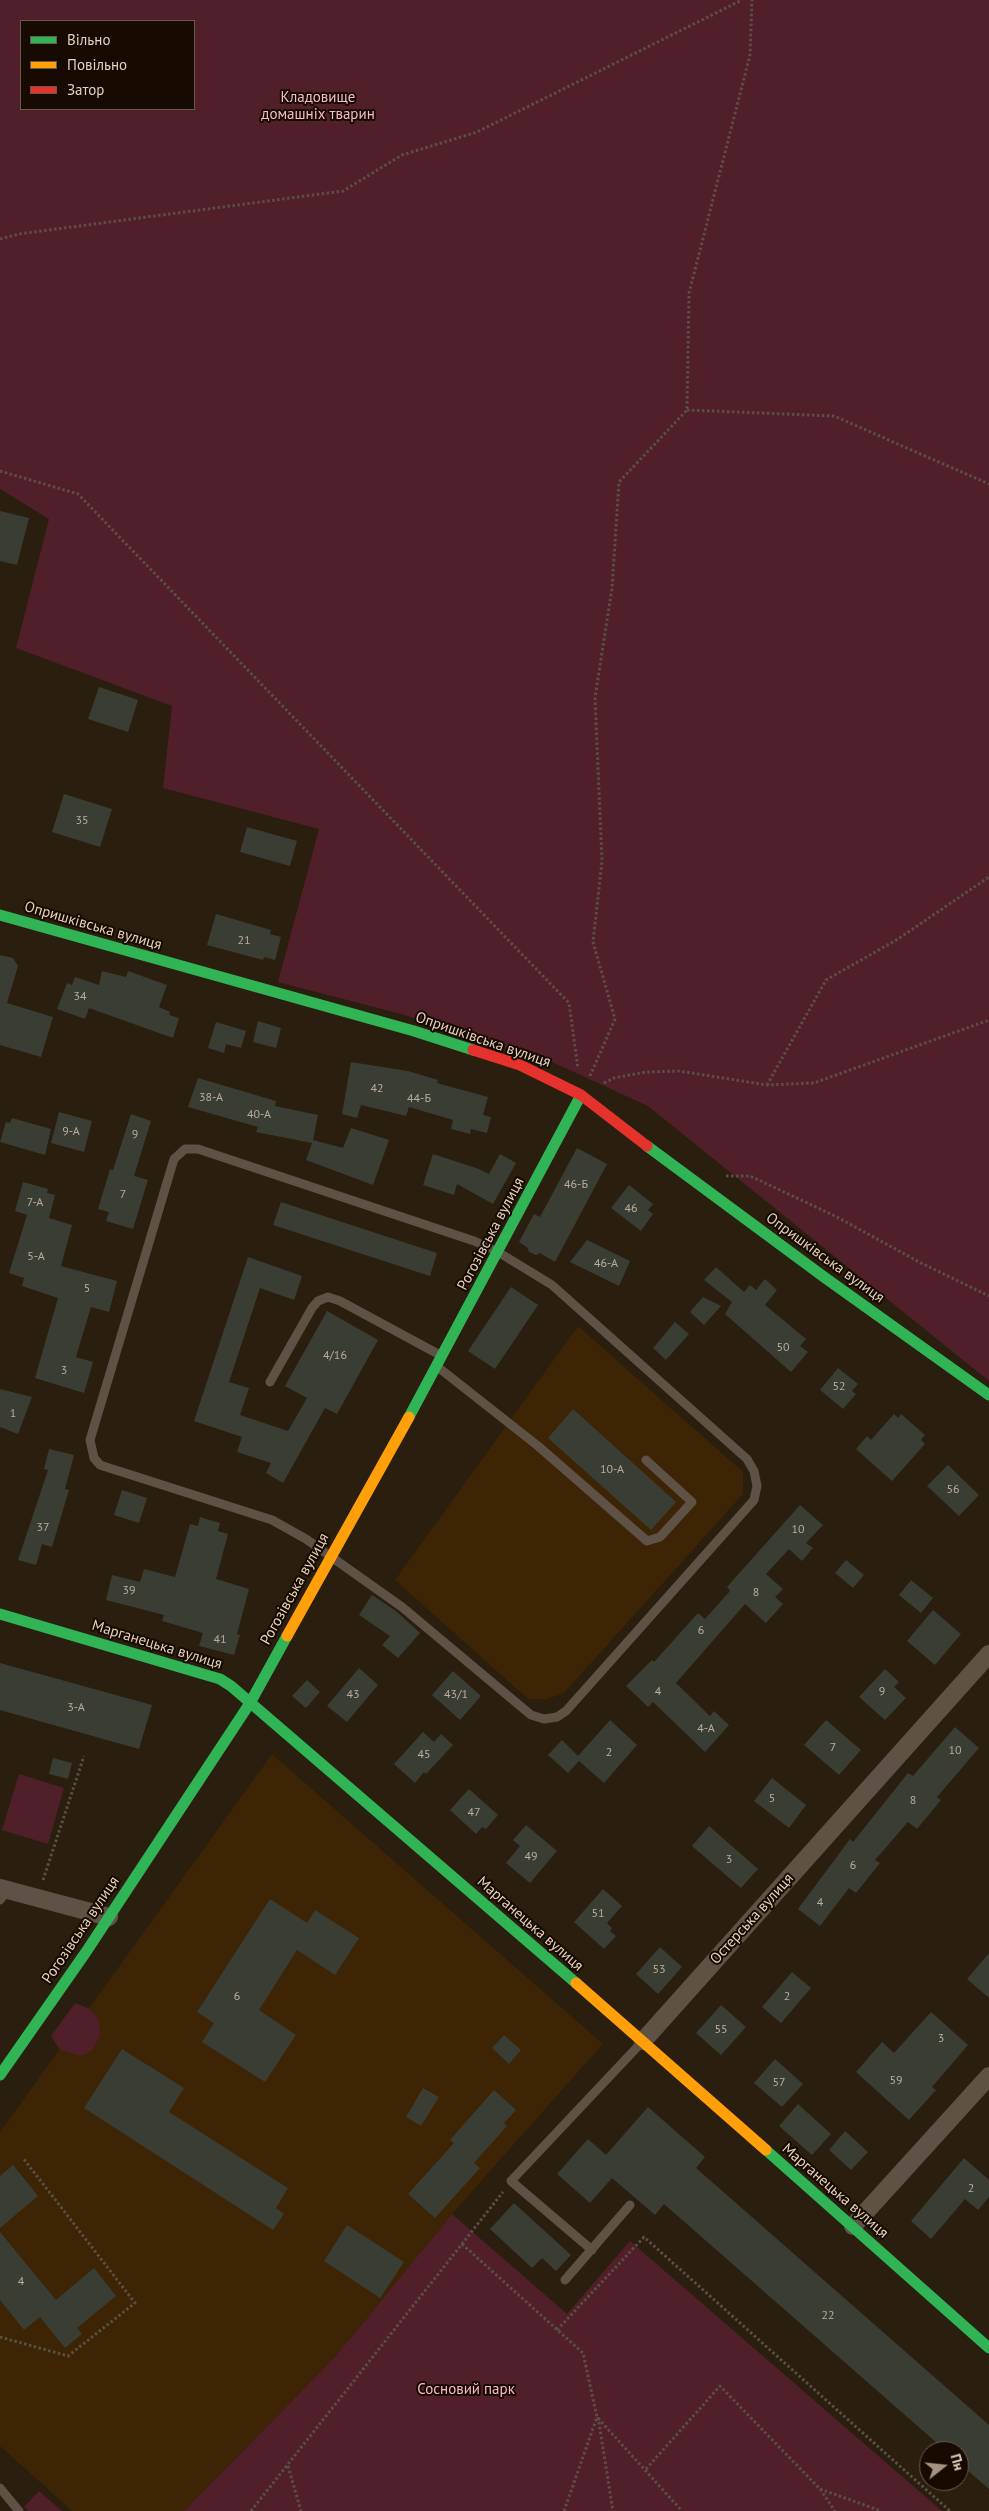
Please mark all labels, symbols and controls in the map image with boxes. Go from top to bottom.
legend [20,20,195,110]
text: Вільно [67,30,110,49]
text: Повільно [67,55,127,74]
text: Затор [67,80,104,99]
park label: Кладовище домашніх тварин [261,89,375,124]
house number: 35 [75,814,89,828]
street label: Опришківська вулиця [22,898,164,954]
house number: 21 [237,934,251,948]
house number: 34 [73,990,87,1004]
street label: Опришківська вулиця [413,1008,553,1072]
house number: 42 [370,1082,384,1096]
house number: 38-А [199,1091,223,1105]
house number: 44-Б [407,1092,431,1106]
house number: 40-А [247,1108,271,1122]
house number: 9-А [62,1125,80,1139]
house number: 9 [132,1128,138,1142]
street label: Рогозівська вулиця [454,1175,528,1293]
house number: 46-Б [564,1178,588,1192]
house number: 7 [120,1188,126,1202]
house number: 7-А [27,1196,43,1210]
house number: 46 [624,1202,638,1216]
street label: Опришківська вулиця [762,1209,888,1307]
house number: 5-А [27,1250,45,1264]
house number: 46-А [594,1257,618,1271]
house number: 5 [84,1282,90,1296]
house number: 50 [776,1341,790,1355]
house number: 4/16 [323,1349,347,1363]
house number: 3 [61,1364,67,1378]
house number: 52 [832,1380,846,1394]
house number: 1 [10,1407,16,1421]
house number: 10-А [600,1463,624,1477]
house number: 56 [946,1483,960,1497]
house number: 37 [36,1521,50,1535]
house number: 10 [791,1523,805,1537]
street label: Рогозівська вулиця [257,1530,333,1648]
house number: 39 [122,1584,136,1598]
house number: 8 [753,1586,759,1600]
street label: Марганецька вулиця [90,1617,224,1673]
house number: 6 [698,1624,704,1638]
house number: 41 [213,1633,227,1647]
house number: 4 [655,1685,661,1699]
house number: 9 [879,1685,885,1699]
house number: 43 [346,1688,360,1702]
house number: 43/1 [444,1688,468,1702]
house number: 3-А [67,1701,85,1715]
house number: 4-А [697,1722,715,1736]
house number: 7 [830,1741,836,1755]
house number: 10 [948,1744,962,1758]
house number: 2 [606,1746,612,1760]
house number: 45 [417,1748,431,1762]
house number: 5 [769,1792,775,1806]
house number: 8 [910,1794,916,1808]
house number: 47 [467,1806,481,1820]
house number: 49 [524,1850,538,1864]
house number: 3 [726,1853,732,1867]
house number: 6 [850,1859,856,1873]
street label: Остерська вулиця [707,1870,797,1968]
street label: Рогозівська вулиця [39,1873,123,1987]
street label: Марганецька вулиця [473,1873,587,1975]
house number: 4 [817,1896,823,1910]
house number: 51 [591,1907,605,1921]
house number: 53 [652,1963,666,1977]
house number: 6 [234,1990,240,2004]
house number: 2 [784,1990,790,2004]
house number: 55 [714,2023,728,2037]
house number: 3 [938,2032,944,2046]
house number: 59 [889,2074,903,2088]
house number: 57 [772,2076,786,2090]
street label: Марганецька вулиця [778,2140,892,2242]
house number: 2 [968,2182,974,2196]
house number: 4 [18,2275,24,2289]
house number: 22 [821,2309,835,2323]
park label: Сосновий парк [417,2381,515,2399]
north arrow [919,2441,969,2491]
text: Пн [947,2452,968,2473]

